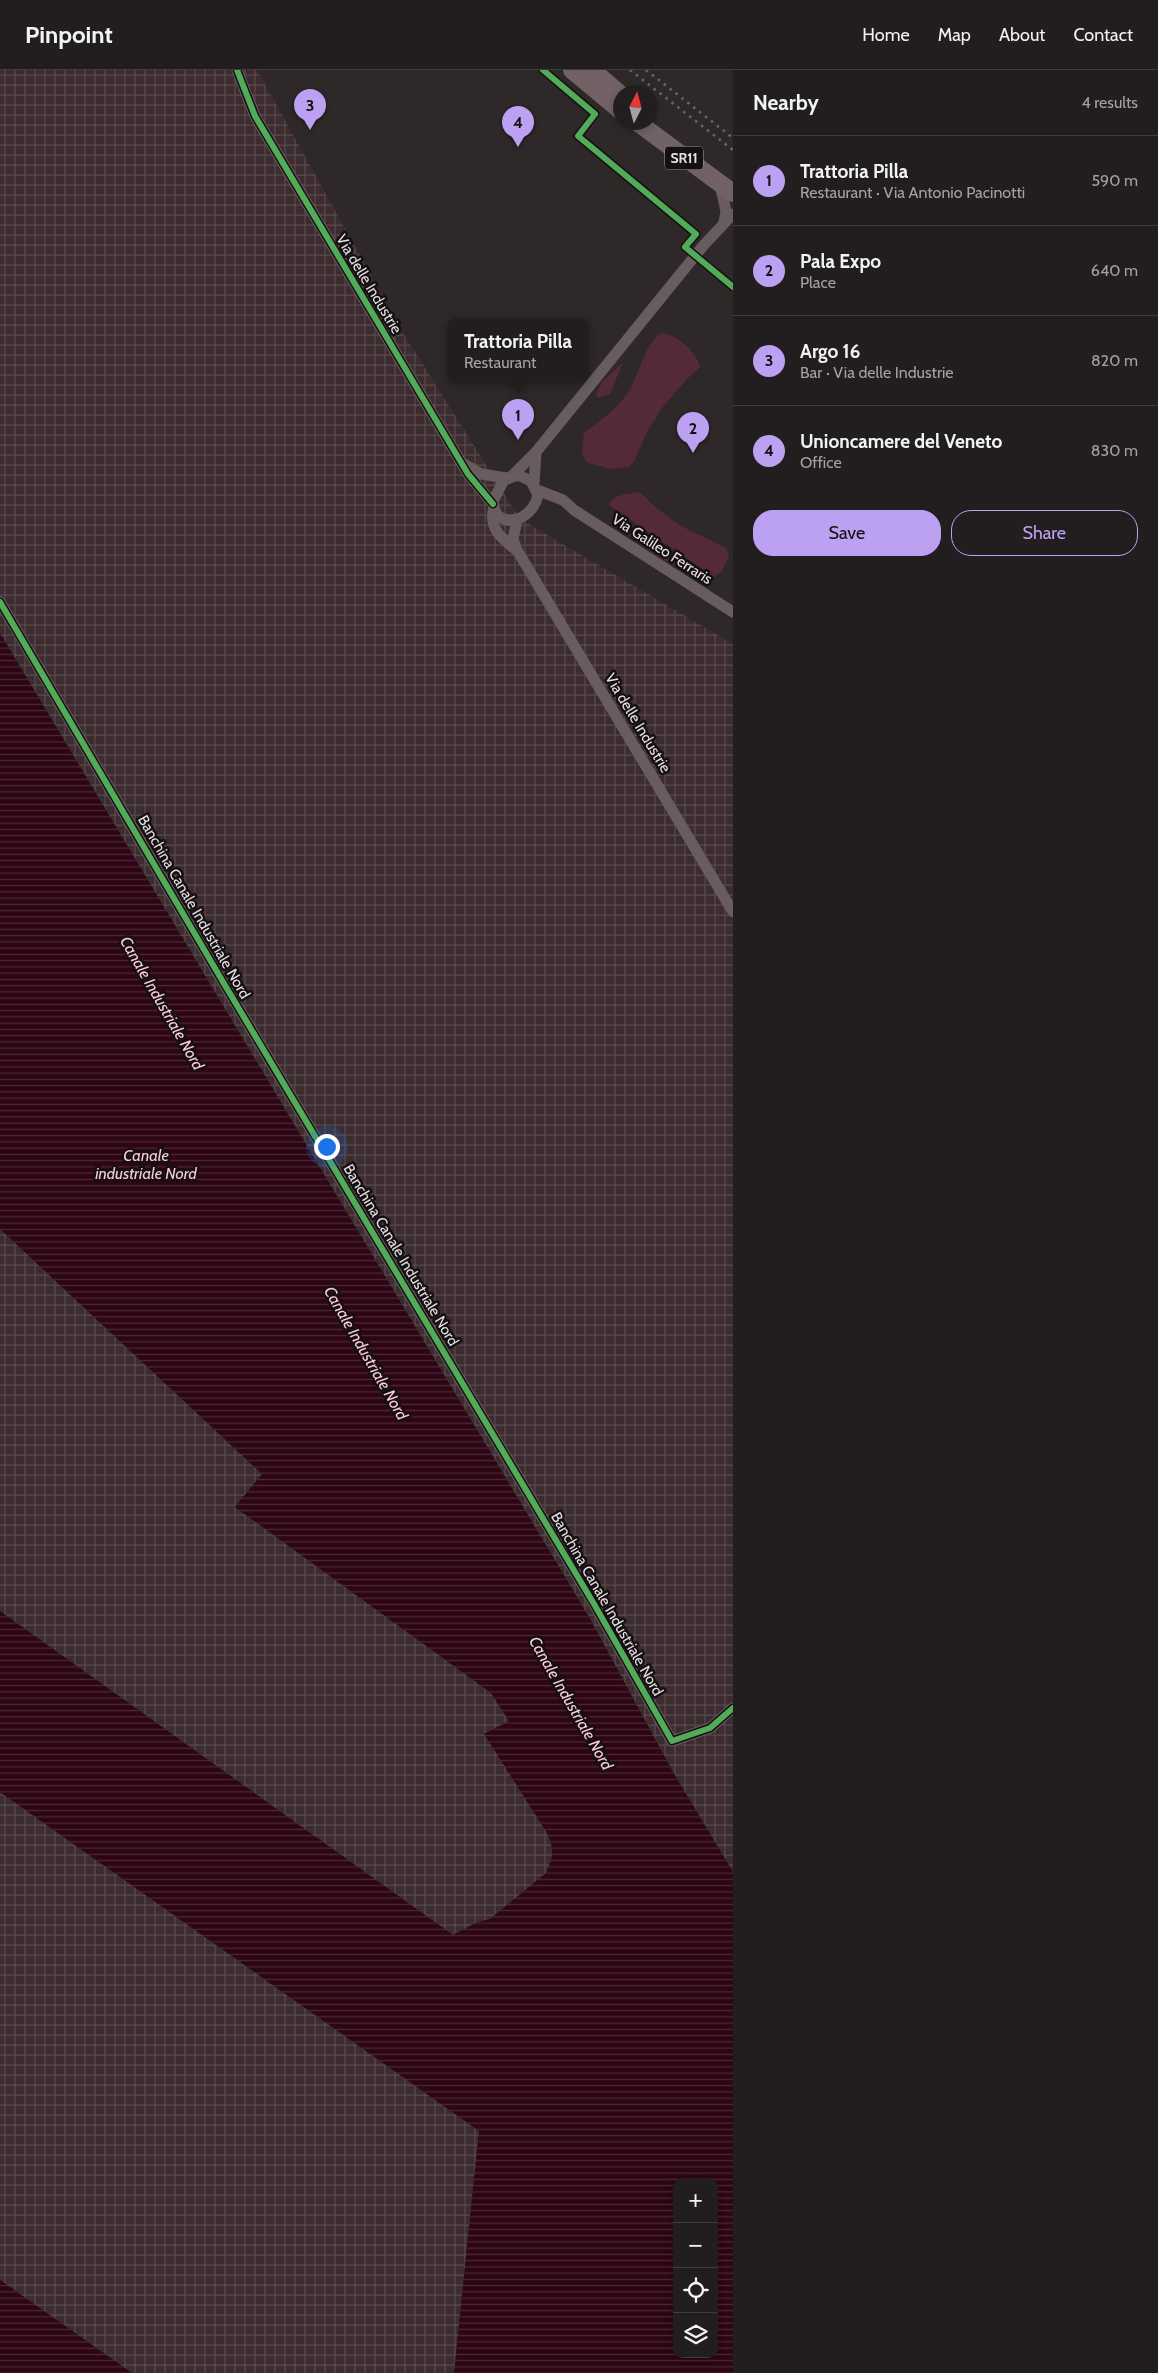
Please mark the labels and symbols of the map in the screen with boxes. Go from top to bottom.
north arrow [613,85,658,130]
pin: 3 [294,89,326,130]
pin: 4 [502,106,534,147]
road number: SR11 [665,146,703,170]
street label: Via delle Industrie [332,231,406,337]
pin: 1 [502,399,534,440]
pin: 2 [677,412,709,453]
street label: Via Galileo Ferraris [608,510,716,588]
street label: Via delle Industrie [601,670,675,776]
street label: Banchina Canale Industriale Nord [134,812,254,1002]
water label: Canale Industriale Nord [116,933,208,1073]
your location [314,1134,340,1160]
water label: Canale industriale Nord [95,1146,198,1183]
street label: Banchina Canale Industriale Nord [340,1161,462,1349]
water label: Canale Industriale Nord [320,1283,412,1424]
street label: Banchina Canale Industriale Nord [547,1509,667,1699]
water label: Canale Industriale Nord [525,1633,617,1774]

